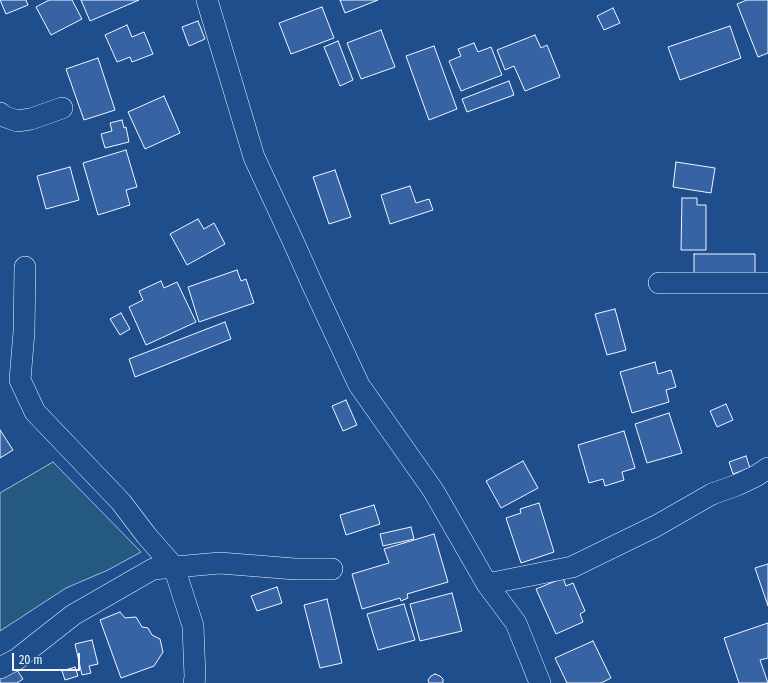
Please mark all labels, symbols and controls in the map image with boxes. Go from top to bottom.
scale bar [14,645,82,671]
text: 20 m [19,653,43,667]

